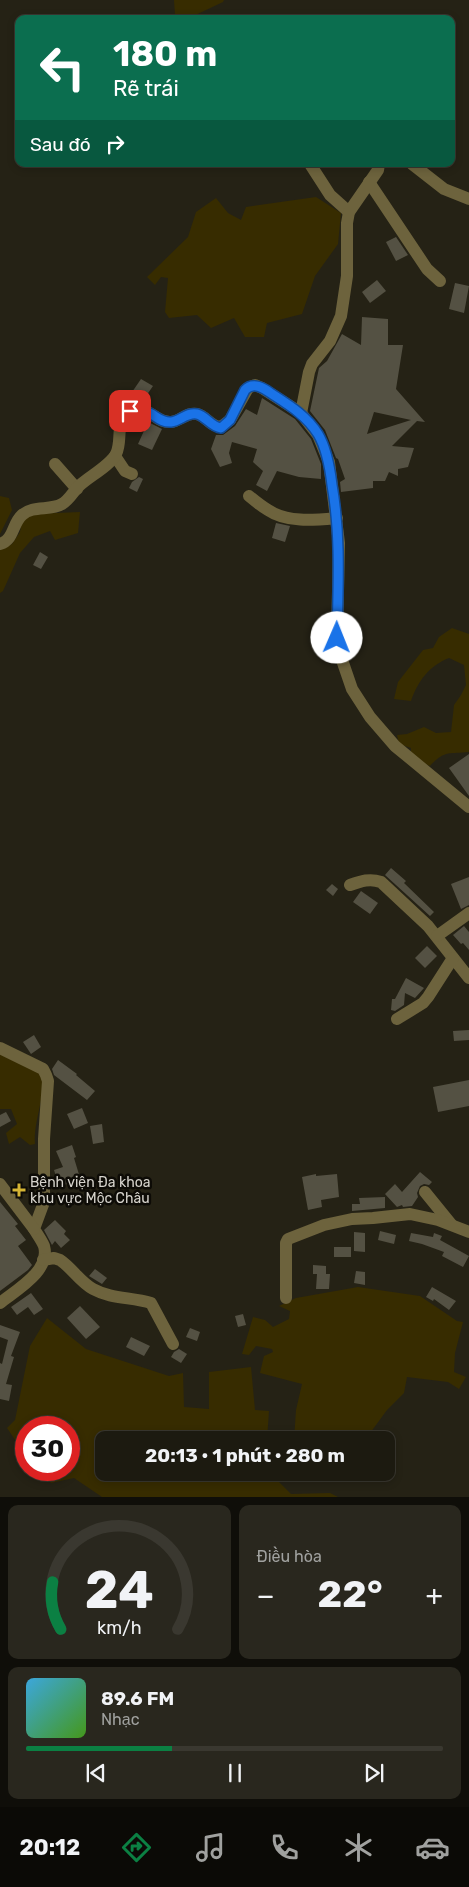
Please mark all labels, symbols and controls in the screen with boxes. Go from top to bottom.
text: 180 m [113,33,217,75]
icon: left [30,35,95,100]
text: Rẽ trái [113,75,179,102]
icon: right [101,130,129,158]
text: Sau đó [30,133,91,156]
pin [109,390,151,432]
icon: arrive [116,397,144,425]
position arrow [310,611,362,663]
place label: Bệnh viện Đa khoa khu vực Mộc Châu [30,1174,151,1207]
marker: Bệnh viện Đa khoa khu vực Mộc Châu [12,1183,26,1197]
speed limit sign: 30 [15,1416,80,1481]
text: 20:13 · 1 phút · 280 m [145,1444,345,1467]
text: Điều hòa [257,1547,322,1566]
text: 24 [85,1559,154,1621]
text: 22° [318,1571,383,1617]
text: − [257,1579,275,1612]
text: + [426,1579,443,1612]
text: km/h [97,1617,142,1638]
text: 89.6 FM [101,1687,174,1710]
text: Nhạc [101,1710,140,1729]
icon: previous [82,1759,110,1787]
icon: pause [221,1759,249,1787]
icon: next [360,1759,388,1787]
icon: directions [119,1830,154,1865]
icon: music [193,1830,228,1865]
icon: phone [267,1830,302,1865]
icon: climate [341,1830,376,1865]
icon: car [415,1830,450,1865]
text: 20:12 [19,1834,80,1861]

